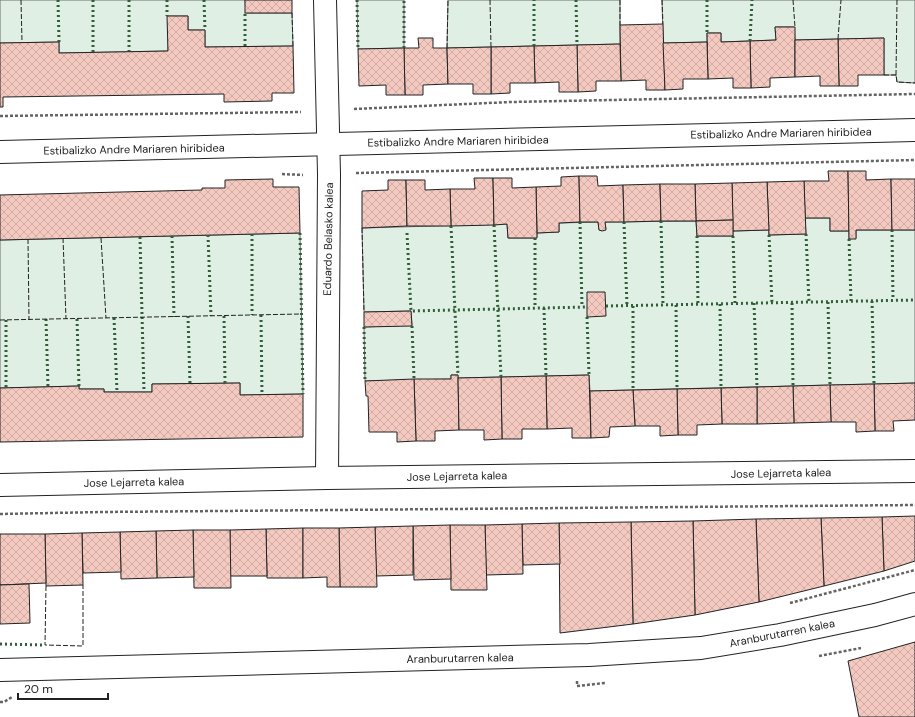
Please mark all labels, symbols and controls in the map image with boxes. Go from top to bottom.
street label: Estibalizko Andre Mariaren hiribidea [690,124,872,142]
street label: Estibalizko Andre Mariaren hiribidea [367,132,549,150]
street label: Estibalizko Andre Mariaren hiribidea [43,140,225,158]
street label: Eduardo Belasko kalea [320,182,336,296]
street label: Jose Lejarreta kalea [731,465,831,481]
street label: Jose Lejarreta kalea [407,468,507,484]
street label: Jose Lejarreta kalea [84,474,184,490]
street label: Aranburutarren kalea [728,616,836,650]
street label: Aranburutarren kalea [406,650,514,666]
scale bar [18,675,108,701]
text: 20 m [24,681,53,697]

